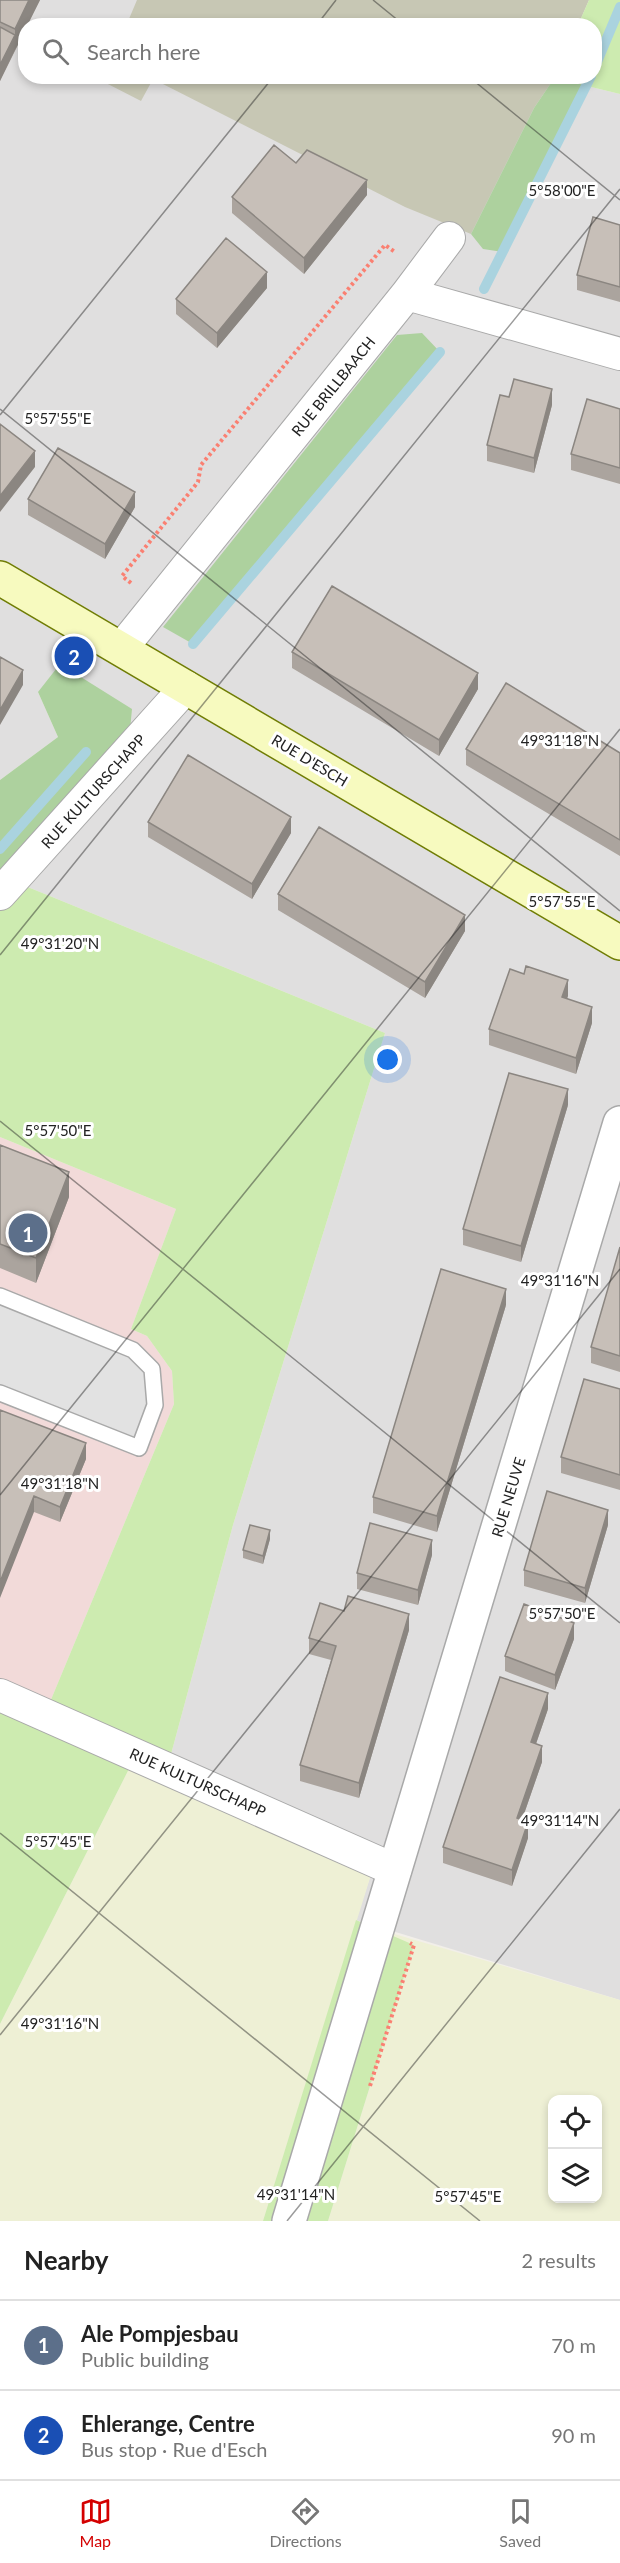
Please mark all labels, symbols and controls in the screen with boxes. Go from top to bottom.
search box [18,18,602,84]
icon: search [39,35,72,68]
text: Search here [87,38,200,65]
text: 5°58'00"E [529,181,596,199]
street label: RUE BRILLBAACH [287,333,379,439]
text: 5°57'55"E [25,409,92,427]
pin: 2 [54,634,94,678]
street label: RUE KULTURSCHAPP [37,730,149,852]
street label: RUE D'ESCH [269,730,351,790]
text: 49°31'18"N [521,731,599,749]
text: 5°57'55"E [529,892,596,910]
text: 49°31'20"N [21,934,99,952]
your location [373,1045,402,1074]
text: 5°57'50"E [25,1121,92,1139]
pin: 1 [9,1210,48,1256]
text: 49°31'16"N [521,1271,599,1289]
street label: RUE NEUVE [487,1455,529,1539]
text: 49°31'18"N [21,1474,99,1492]
text: 5°57'50"E [529,1604,596,1622]
street label: RUE KULTURSCHAPP [127,1744,269,1820]
text: 49°31'14"N [521,1811,599,1829]
text: 5°57'45"E [25,1832,92,1850]
text: 49°31'16"N [21,2014,99,2032]
map controls [548,2095,602,2203]
button: locate [548,2095,602,2149]
button: layers [548,2149,602,2203]
text: 49°31'14"N [257,2185,335,2203]
text: 5°57'45"E [435,2187,502,2205]
text: Nearby [24,2244,109,2276]
text: 2 results [521,2248,596,2272]
text: Ale Pompjesbau [81,2320,239,2347]
text: 1 [38,2333,49,2357]
text: 70 m [551,2333,596,2357]
text: Public building [81,2347,209,2371]
text: Ehlerange, Centre [81,2410,255,2437]
text: 2 [38,2423,49,2447]
text: 90 m [551,2423,596,2447]
text: Bus stop · Rue d'Esch [81,2437,267,2461]
tab: Map [79,2495,112,2550]
tab: Directions [269,2495,342,2550]
tab: Saved [499,2495,541,2550]

